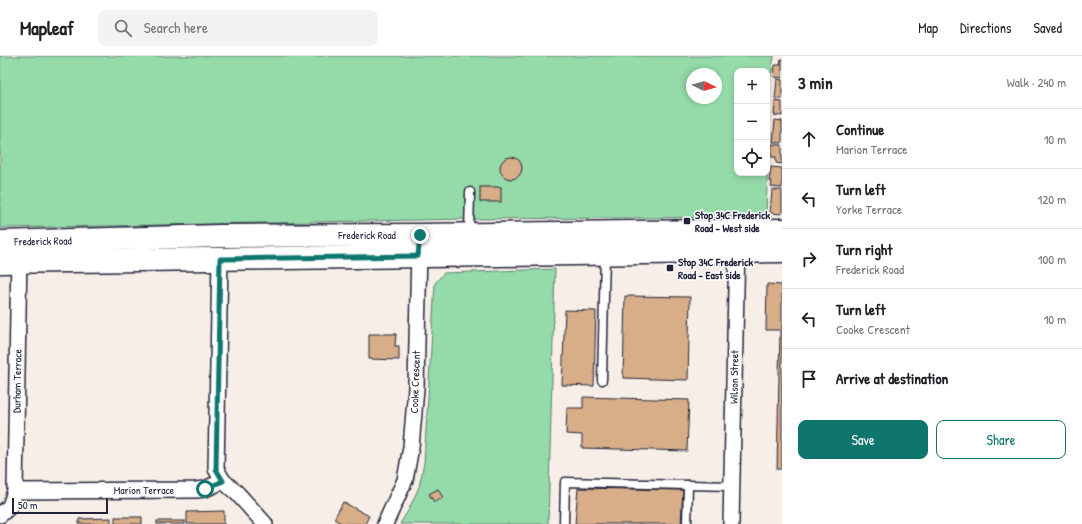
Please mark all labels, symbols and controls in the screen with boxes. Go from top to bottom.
search box [98,10,378,46]
text: Mapleaf [20,15,74,41]
icon: search [112,17,134,39]
text: Search here [144,17,208,38]
text: Map [918,18,938,37]
text: Directions [960,18,1011,37]
text: Saved [1033,18,1062,37]
north arrow [686,68,722,104]
map controls [734,68,770,176]
button: + [734,68,770,104]
text: 3 min [798,71,833,94]
text: Walk · 240 m [1007,73,1066,91]
button: − [734,104,770,140]
text: Continue [836,119,884,140]
icon: ahead [798,128,820,150]
text: 10 m [1044,130,1066,148]
button: locate [734,140,770,176]
text: Marion Terrace [836,140,907,158]
text: Turn left [836,179,886,200]
icon: left [798,188,820,210]
text: 120 m [1038,190,1066,208]
text: Yorke Terrace [836,200,902,218]
place label: Stop 34C Frederick Road - West side [695,208,770,235]
marker: Stop 34C Frederick Road - West side [682,216,692,226]
route end [411,226,429,244]
street label: Frederick Road [337,228,396,242]
street label: Frederick Road [13,233,73,249]
text: Turn right [836,239,892,260]
icon: right [798,248,820,270]
text: 100 m [1038,250,1066,268]
place label: Stop 34C Frederick Road - East side [678,255,753,282]
text: Frederick Road [836,260,904,278]
marker: Stop 34C Frederick Road - East side [665,263,675,273]
text: Turn left [836,299,886,320]
icon: left [798,308,820,330]
text: 10 m [1044,310,1066,328]
text: Cooke Crescent [836,320,910,338]
street label: Durham Terrace [9,348,25,413]
street label: Cooke Crescent [407,350,423,414]
street label: Wilson Street [727,350,741,404]
icon: arrive [798,368,820,390]
text: Arrive at destination [836,368,948,389]
button: Save [798,420,928,459]
button: Share [936,420,1066,459]
route start [196,480,214,498]
street label: Marion Terrace [114,483,175,497]
scale bar [12,496,108,515]
text: 50 m [18,498,38,512]

